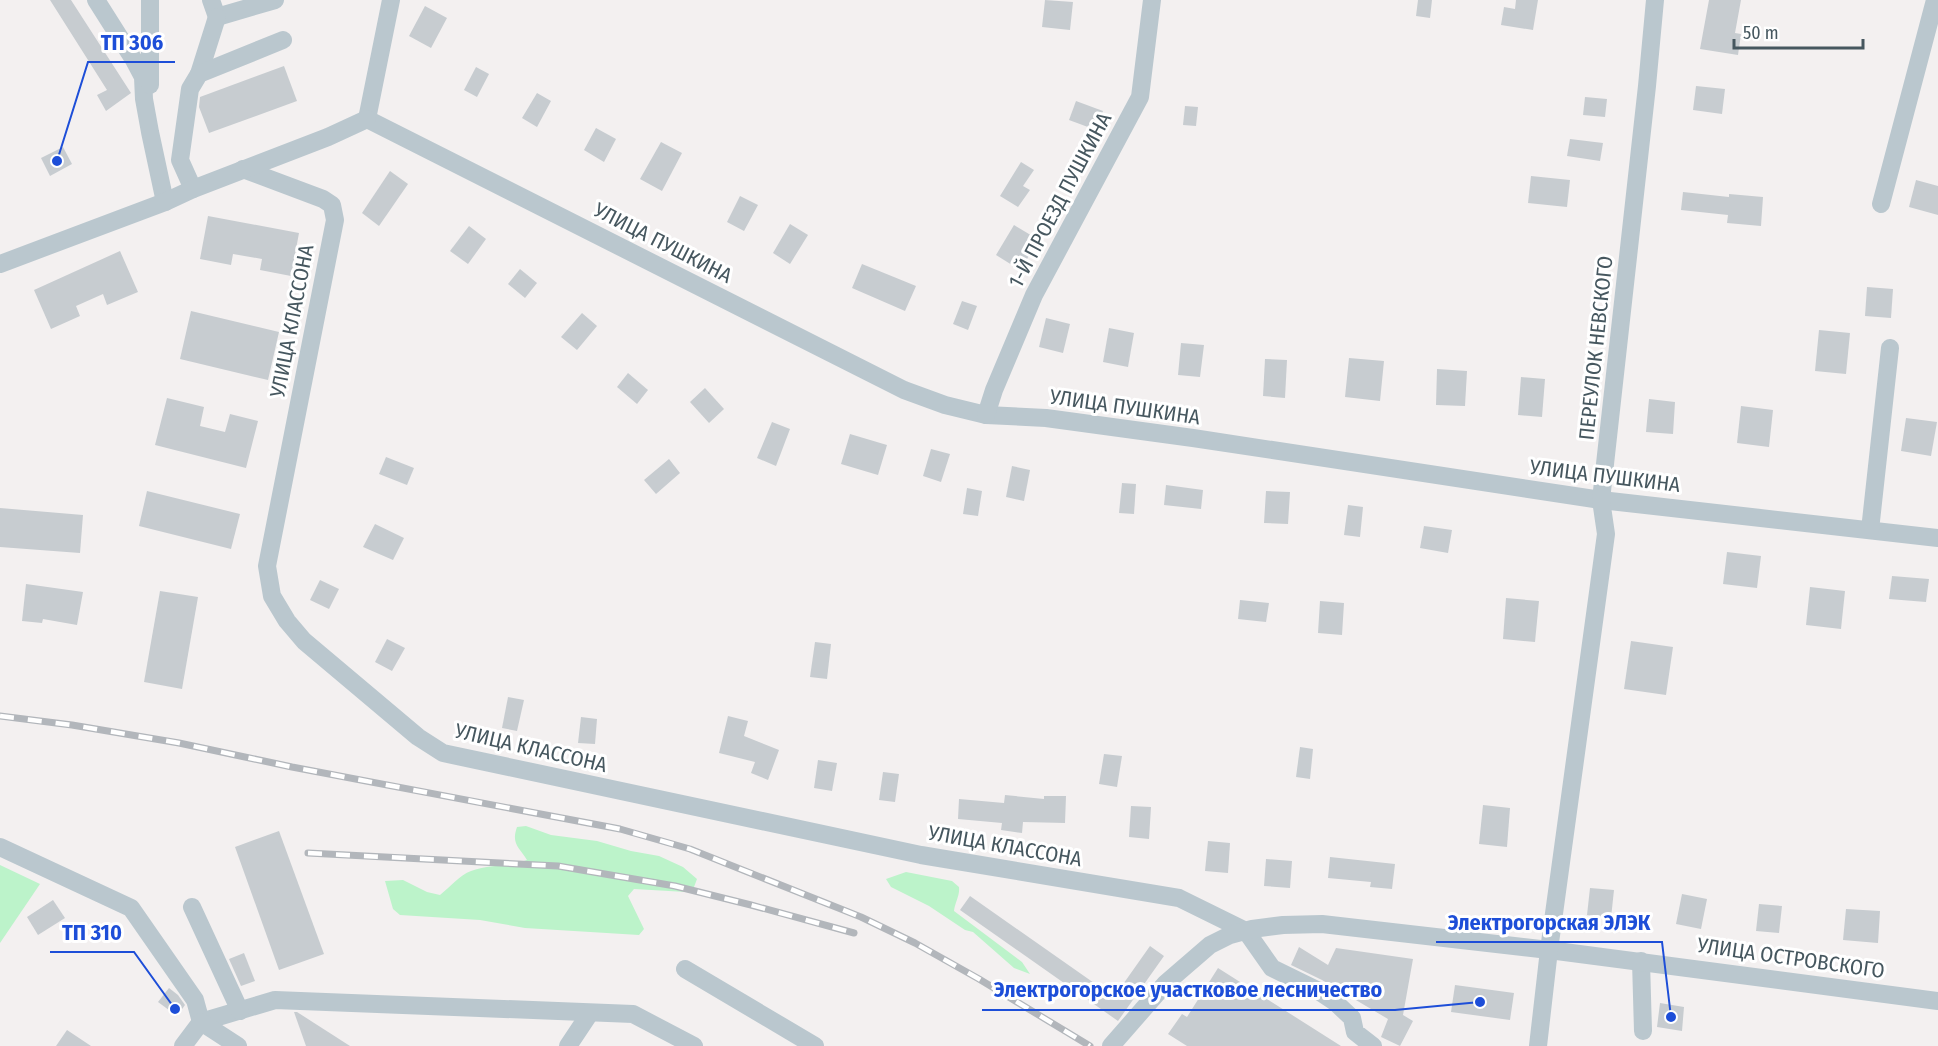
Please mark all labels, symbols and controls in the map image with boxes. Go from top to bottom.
scale bar [1734,12,1863,50]
callout: ТП 306 [88,22,175,62]
text: 50 m [1743,22,1779,44]
text: ТП 306 [101,29,163,56]
street label: 1-Й ПРОЕЗД ПУШКИНА [1003,108,1117,292]
street label: УЛИЦА ПУШКИНА [589,197,736,289]
street label: УЛИЦА КЛАССОНА [264,242,320,401]
street label: ПЕРЕУЛОК НЕВСКОГО [1573,255,1619,441]
street label: УЛИЦА ПУШКИНА [1047,383,1202,430]
street label: УЛИЦА ПУШКИНА [1527,454,1682,498]
street label: УЛИЦА КЛАССОНА [451,718,610,778]
street label: УЛИЦА КЛАССОНА [925,820,1084,872]
callout: Электрогорская ЭЛЭК [1436,902,1662,942]
text: Электрогорская ЭЛЭК [1448,909,1651,936]
callout: ТП 310 [50,912,134,952]
text: ТП 310 [62,919,122,946]
street label: УЛИЦА ОСТРОВСКОГО [1695,932,1886,984]
callout: Электрогорское участковое лесничество [982,970,1395,1010]
text: Электрогорское участковое лесничество [994,976,1383,1003]

